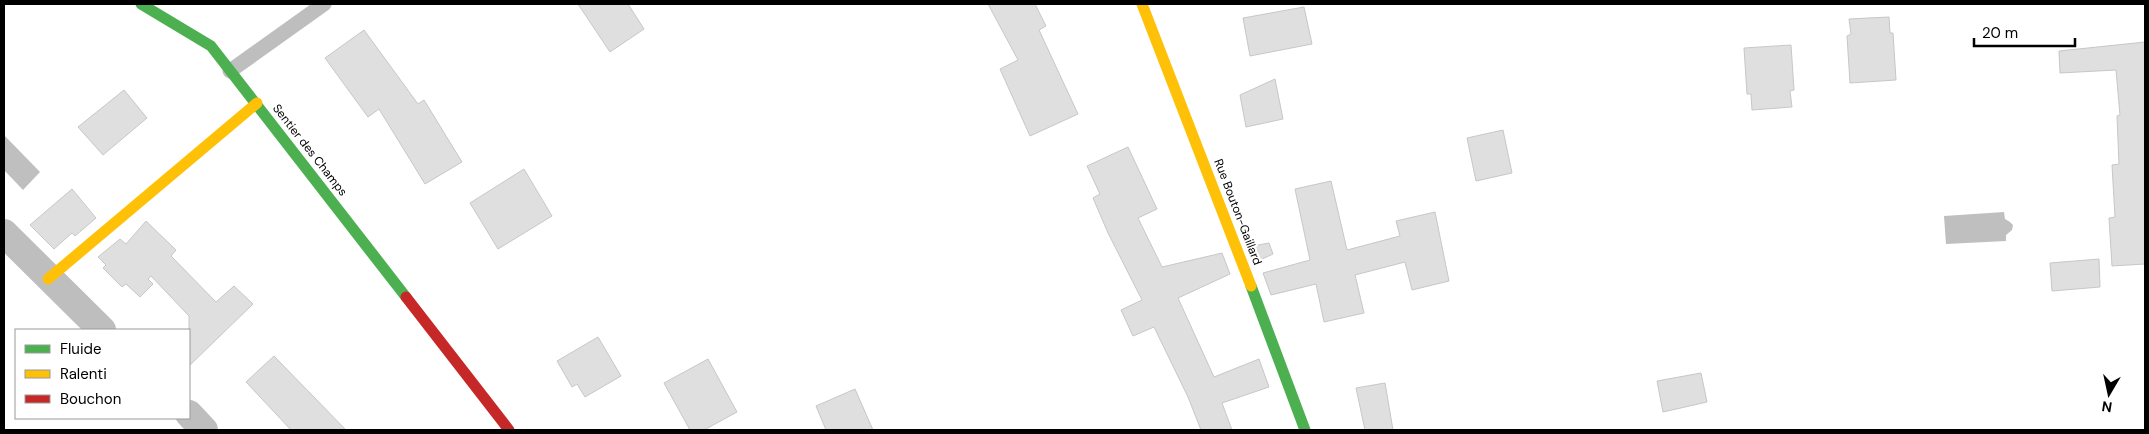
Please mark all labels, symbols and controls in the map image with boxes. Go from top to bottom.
scale bar [1974,15,2075,47]
text: 20 m [1982,23,2018,43]
street label: Sentier des Champs [269,101,351,199]
street label: Rue Bouton-Gaillard [1210,157,1266,267]
legend [15,329,190,419]
text: Fluide [60,339,102,359]
text: Ralenti [60,364,107,384]
north arrow [2084,369,2134,419]
text: Bouchon [60,389,121,409]
text: N [2101,397,2113,417]

